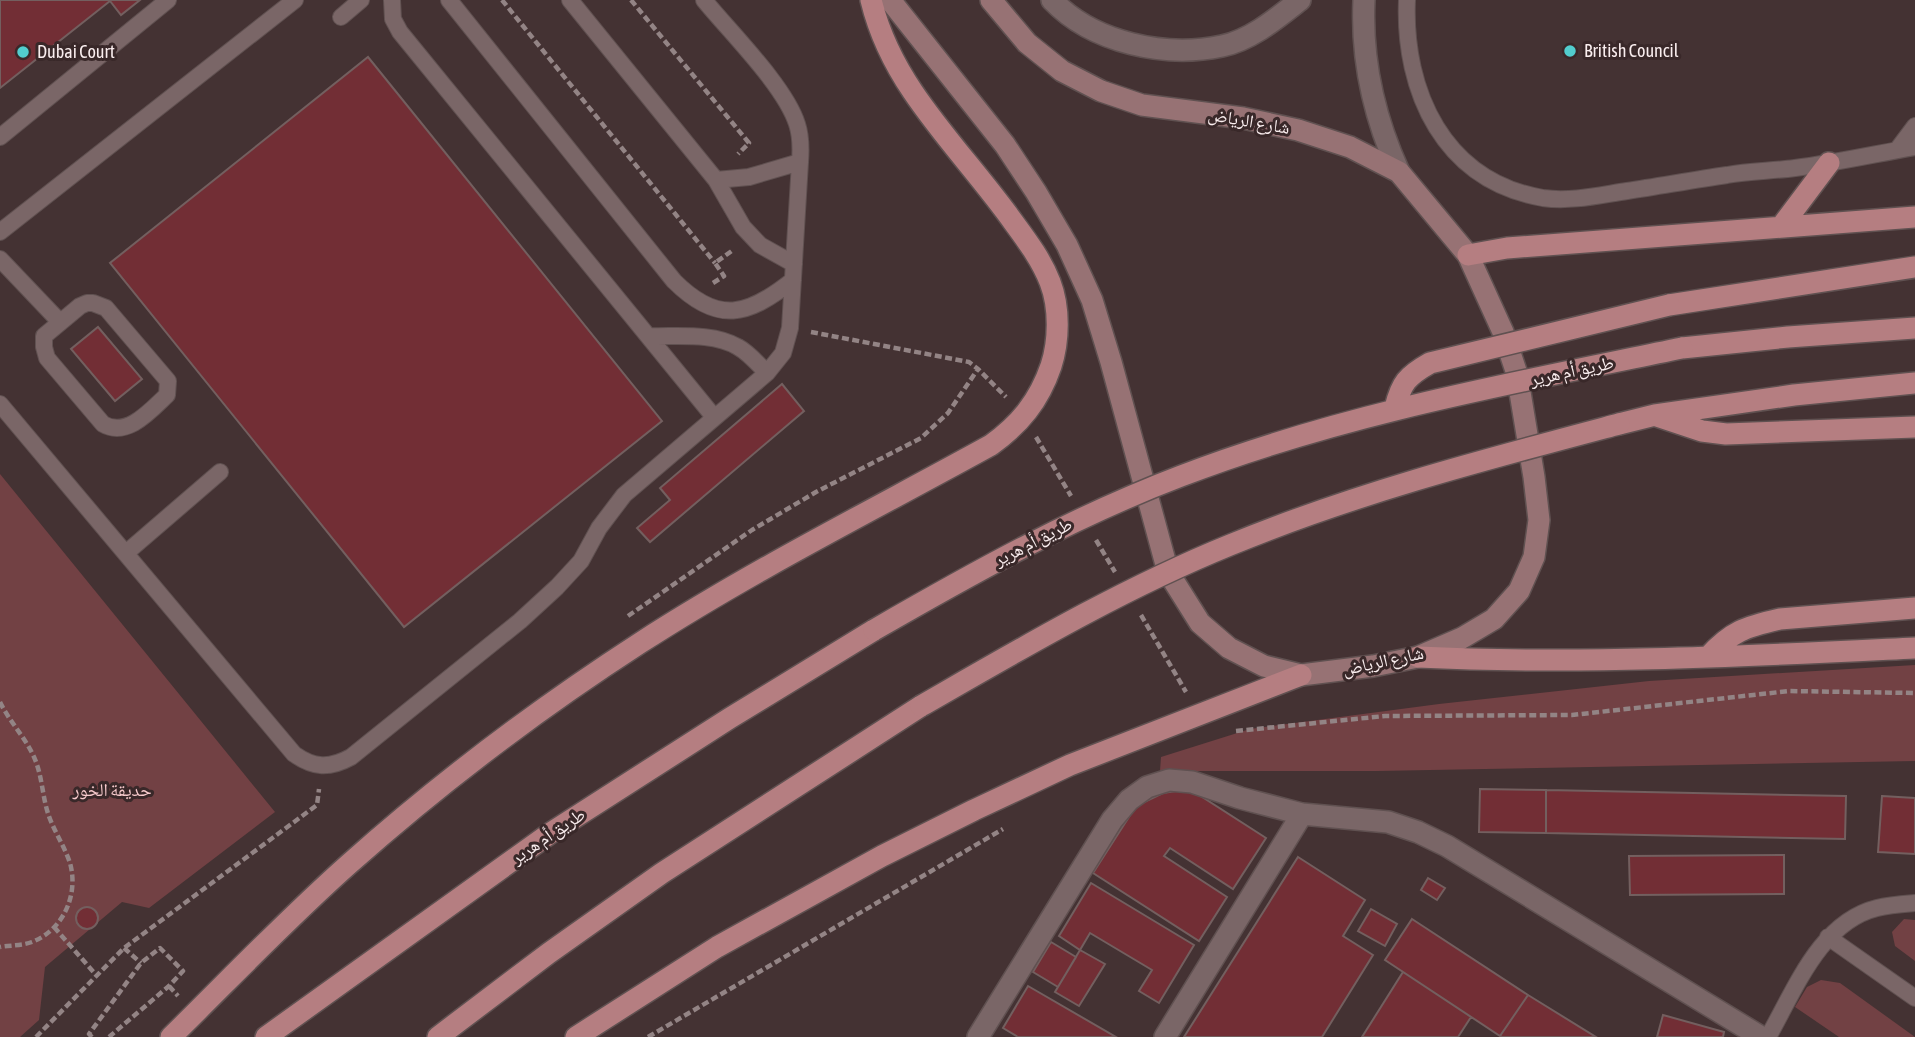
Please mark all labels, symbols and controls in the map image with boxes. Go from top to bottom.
place label: British Council [1584,40,1679,61]
place label: Dubai Court [37,41,115,62]
marker: British Council [1562,43,1578,59]
marker: Dubai Court [15,44,31,60]
street label: شارع الرياض [1206,103,1292,139]
street label: طريق أم هرير [1527,351,1616,392]
street label: طريق أم هرير [989,513,1076,572]
street label: شارع الرياض [1340,642,1426,680]
park label: حديقة الخور [71,779,152,800]
street label: طريق أم هرير [506,803,590,870]

